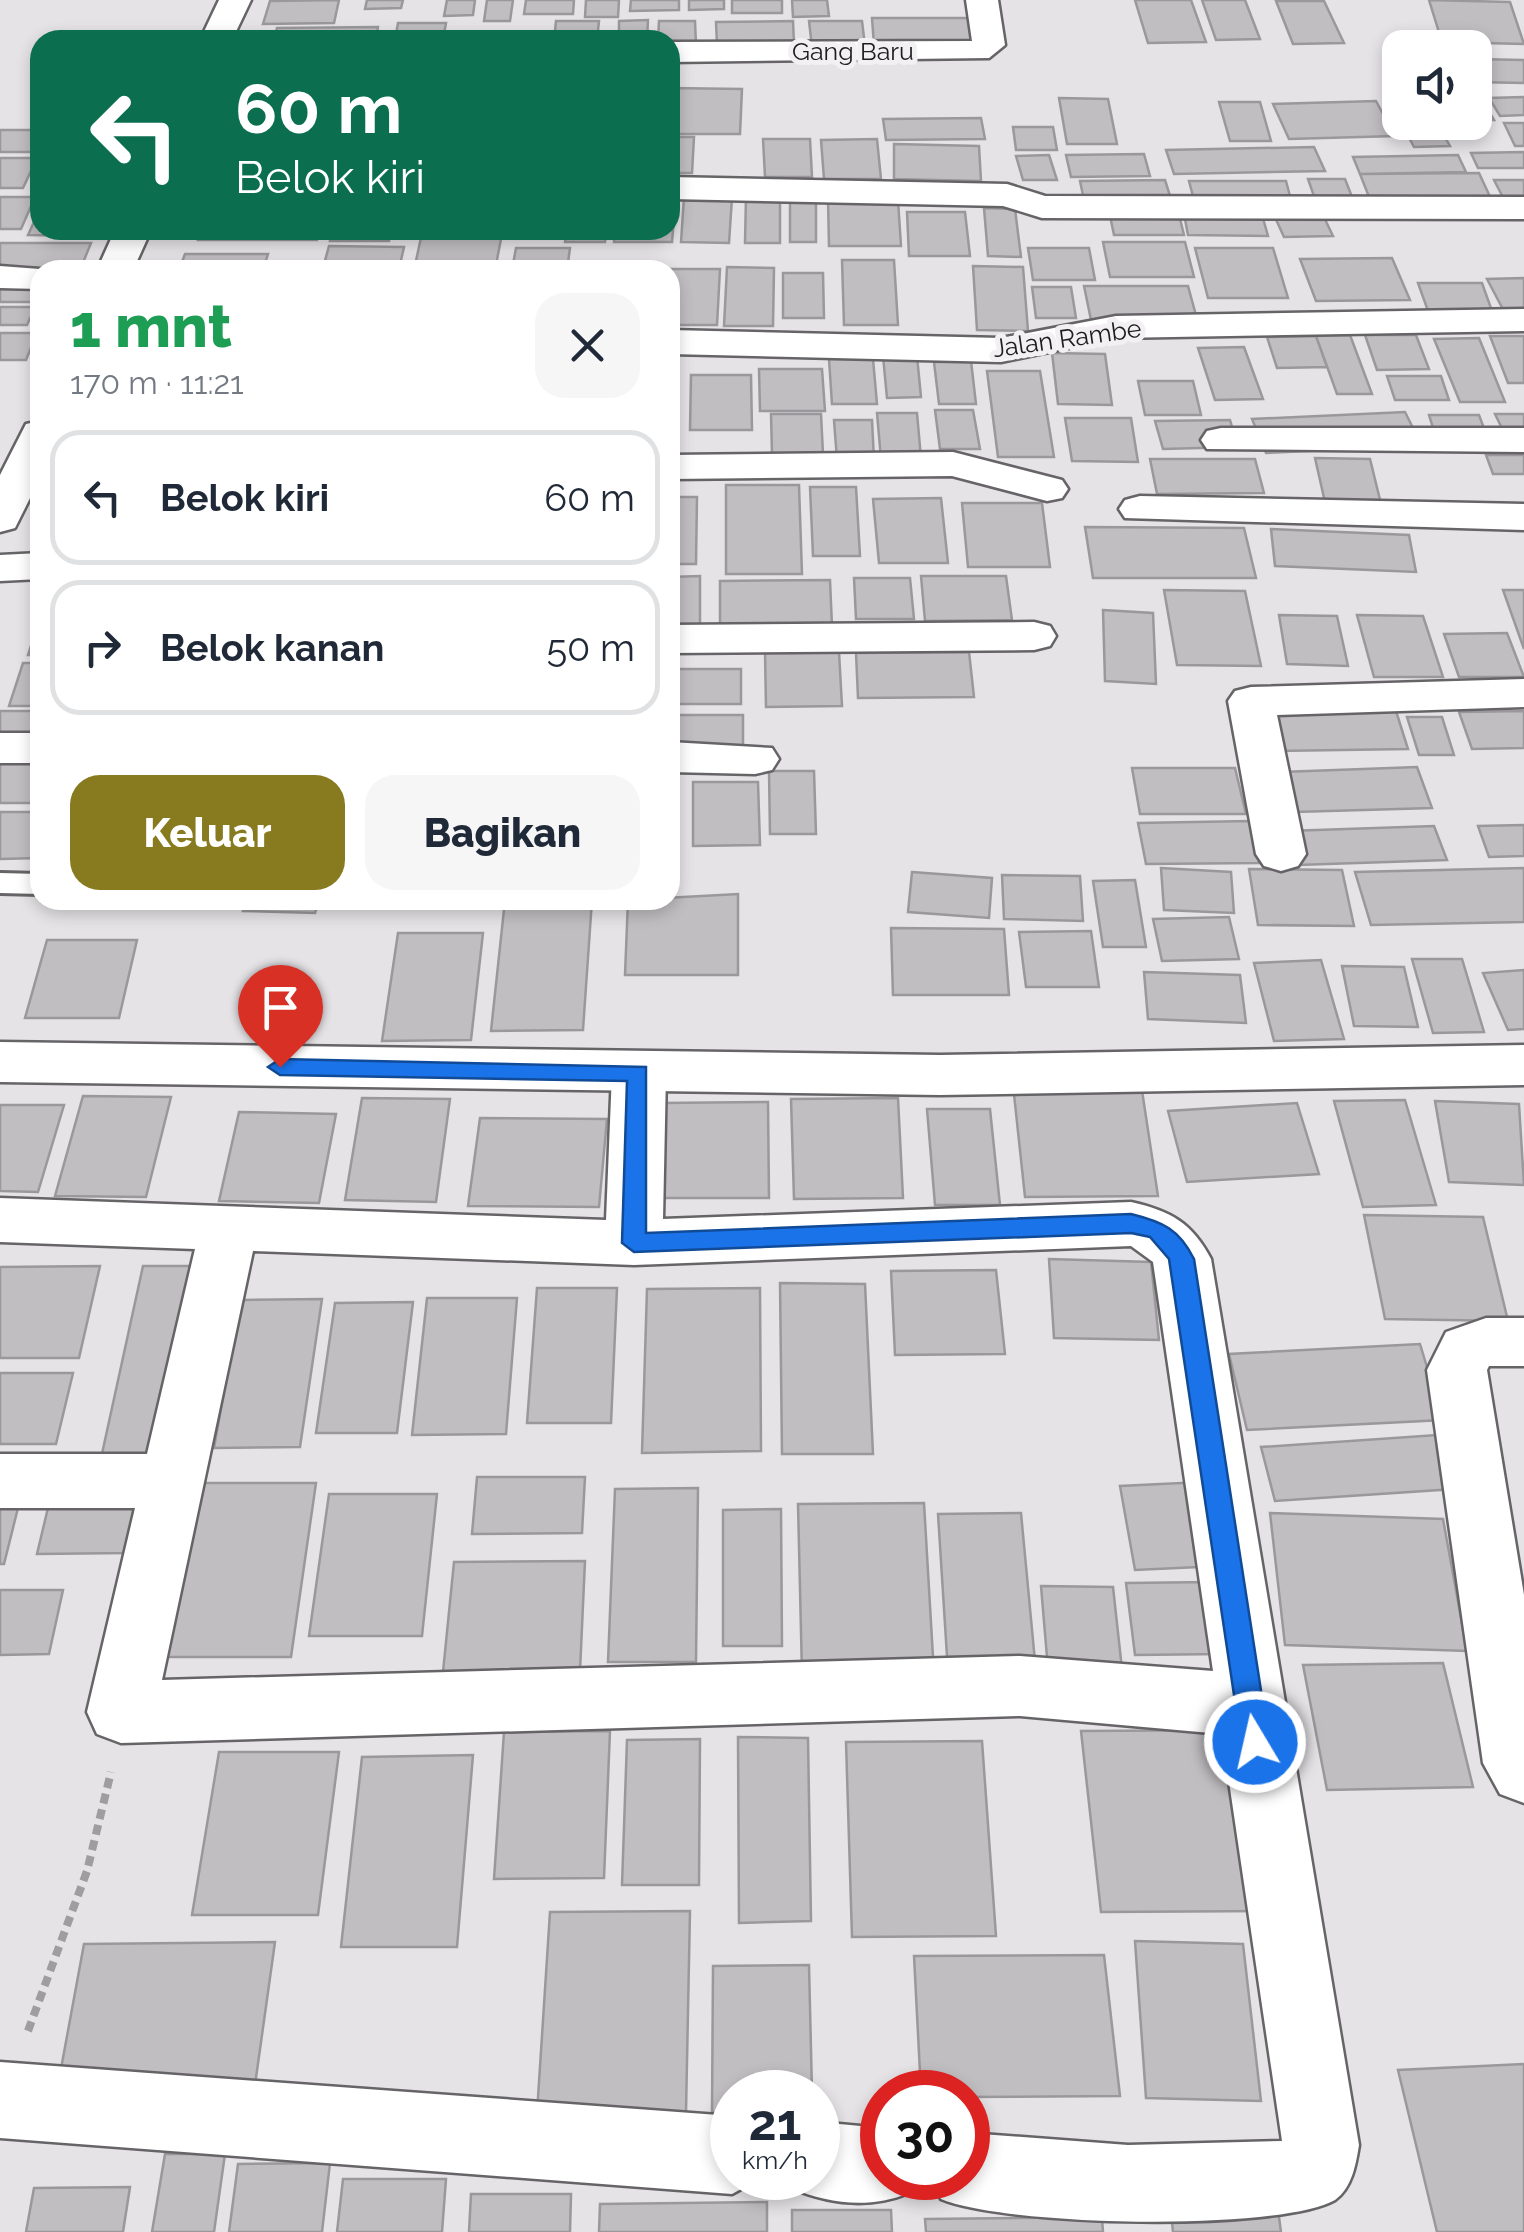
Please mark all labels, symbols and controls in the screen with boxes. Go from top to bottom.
map controls [1382,30,1492,140]
button: sound [1382,30,1492,140]
street label: Gang Baru [792,36,914,66]
text: 60 m [235,67,402,149]
icon: left [70,70,200,200]
text: Belok kiri [235,151,425,204]
text: 1 mnt [70,291,232,361]
button: close [535,293,640,398]
street label: Jalan Rambe [991,313,1143,363]
text: 170 m · 11:21 [70,364,244,401]
icon: left [75,470,130,525]
text: Belok kiri [160,475,329,520]
text: 60 m [544,475,635,520]
icon: right [75,620,130,675]
text: Belok kanan [160,625,385,670]
text: 50 m [546,625,635,670]
button: Keluar [70,775,345,890]
button: Bagikan [365,775,640,890]
pin [238,965,323,1068]
icon: arrive [253,980,308,1035]
position arrow [1203,1690,1307,1794]
speed limit sign: 30 [860,2070,990,2200]
text: 21 [749,2093,801,2152]
text: km/h [742,2145,808,2175]

